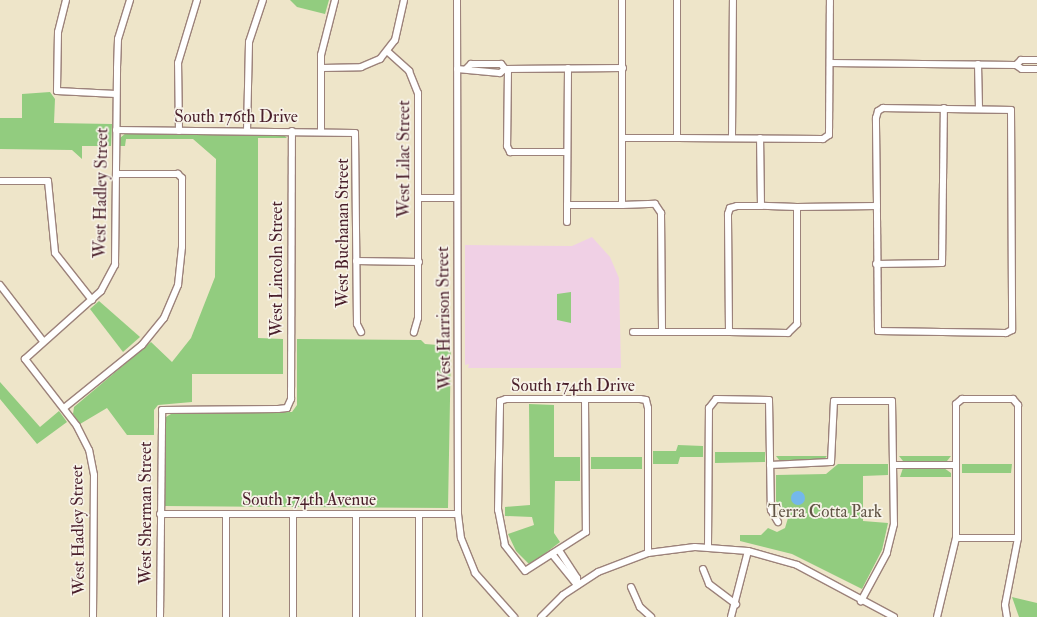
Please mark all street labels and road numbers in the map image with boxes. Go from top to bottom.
street label: West Lilac Street [394,100,414,218]
street label: South 176th Drive [174,107,298,127]
street label: West Hadley Street [90,128,112,258]
street label: West Buchanan Street [333,158,353,308]
street label: West Lincoln Street [267,201,287,337]
street label: West Harrison Street [433,246,455,390]
street label: South 174th Drive [511,376,635,396]
street label: West Sherman Street [136,441,156,585]
street label: West Hadley Street [67,465,89,595]
street label: South 174th Avenue [242,490,376,510]

